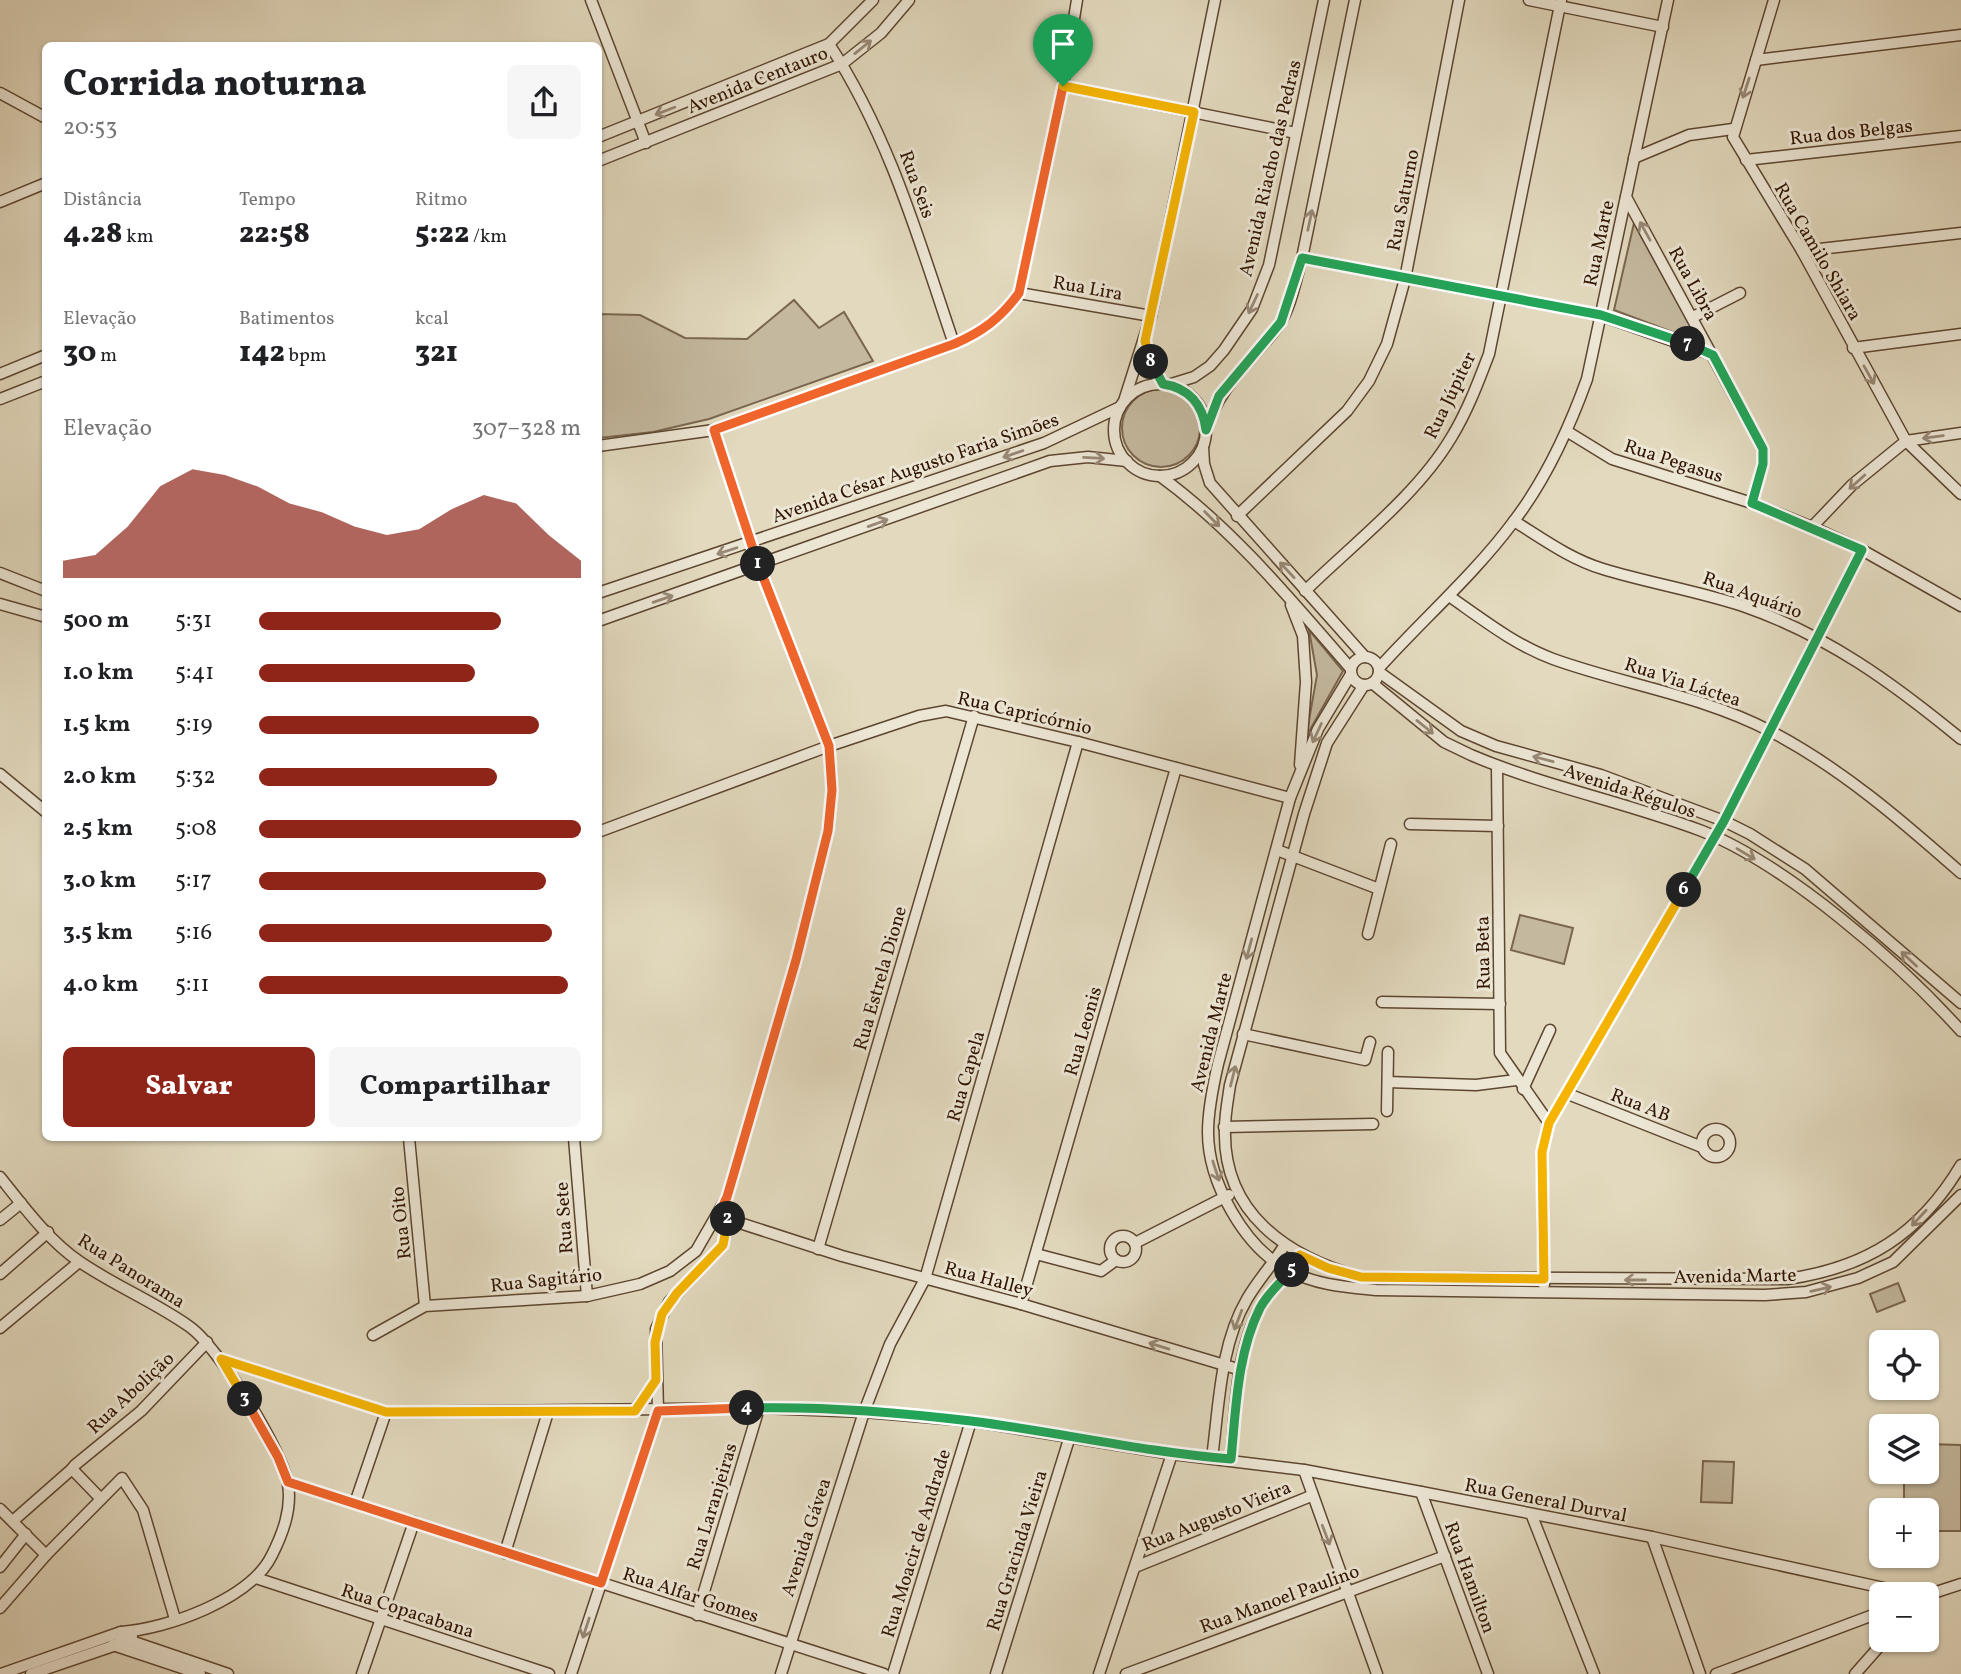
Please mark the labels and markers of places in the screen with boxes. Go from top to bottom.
pin [1033,14,1093,86]
pin: 7 [1670,326,1706,362]
pin: 8 [1134,344,1168,380]
pin: 1 [740,546,776,582]
pin: 6 [1666,872,1702,908]
pin: 2 [710,1202,746,1236]
pin: 5 [1274,1252,1310,1288]
pin: 3 [228,1382,262,1416]
pin: 4 [730,1390,764,1426]

